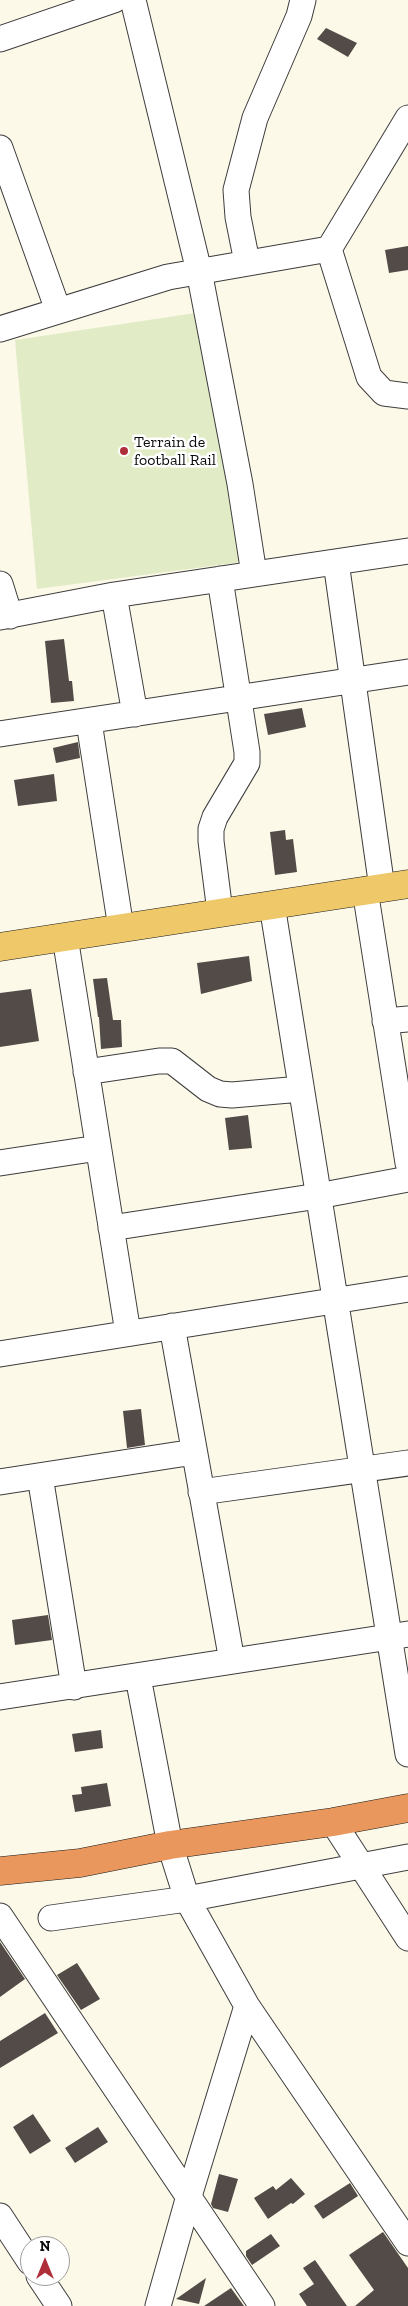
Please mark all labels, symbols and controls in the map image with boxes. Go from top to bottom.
place label: Terrain de football Rail [134,432,216,470]
marker: Terrain de football Rail [118,445,130,457]
north arrow [20,2236,70,2286]
text: N [40,2238,50,2255]

